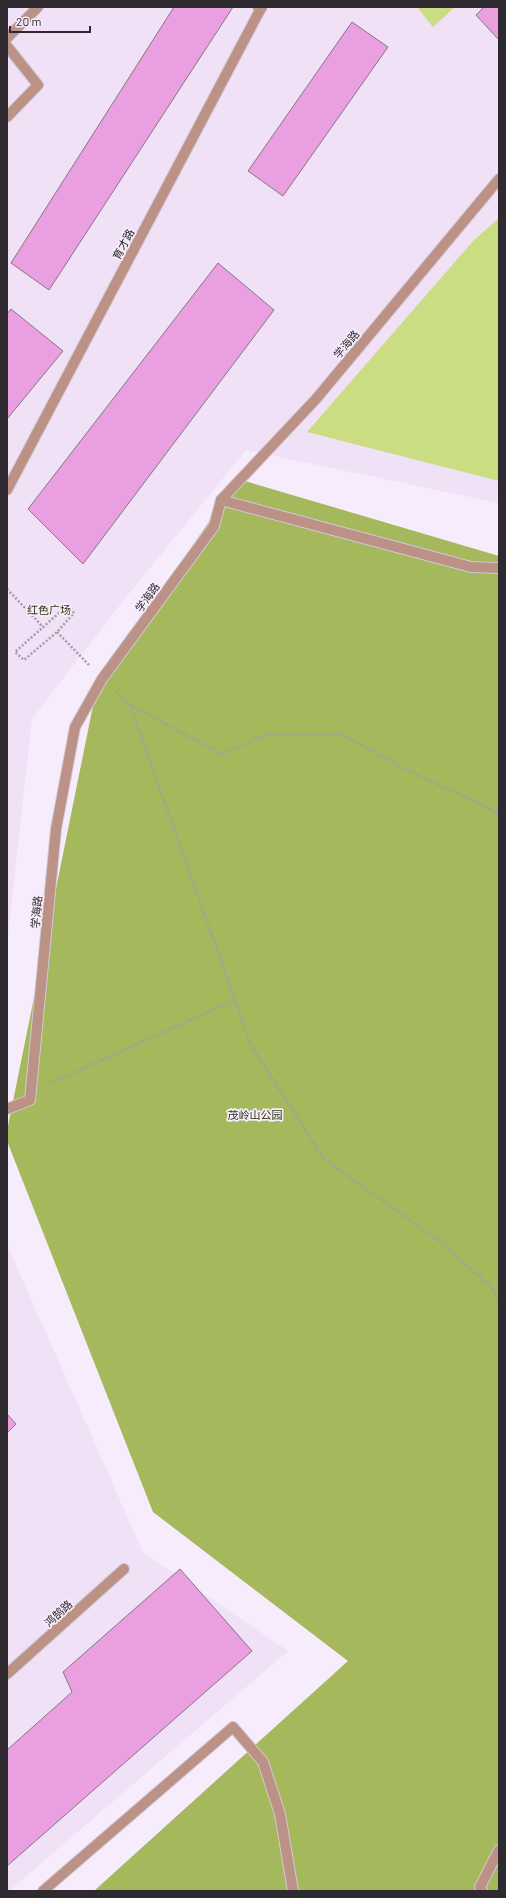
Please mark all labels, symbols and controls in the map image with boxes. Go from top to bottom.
scale bar [10,8,90,34]
text: 20 m [16,14,42,28]
street label: 育才路 [110,226,136,262]
street label: 学海路 [330,327,362,361]
street label: 学海路 [132,580,162,614]
park label: 红色广场 [27,603,71,616]
street label: 学海路 [28,895,44,929]
park label: 茂岭山公园 [228,1108,283,1121]
street label: 鸿鹄路 [41,1597,75,1629]

